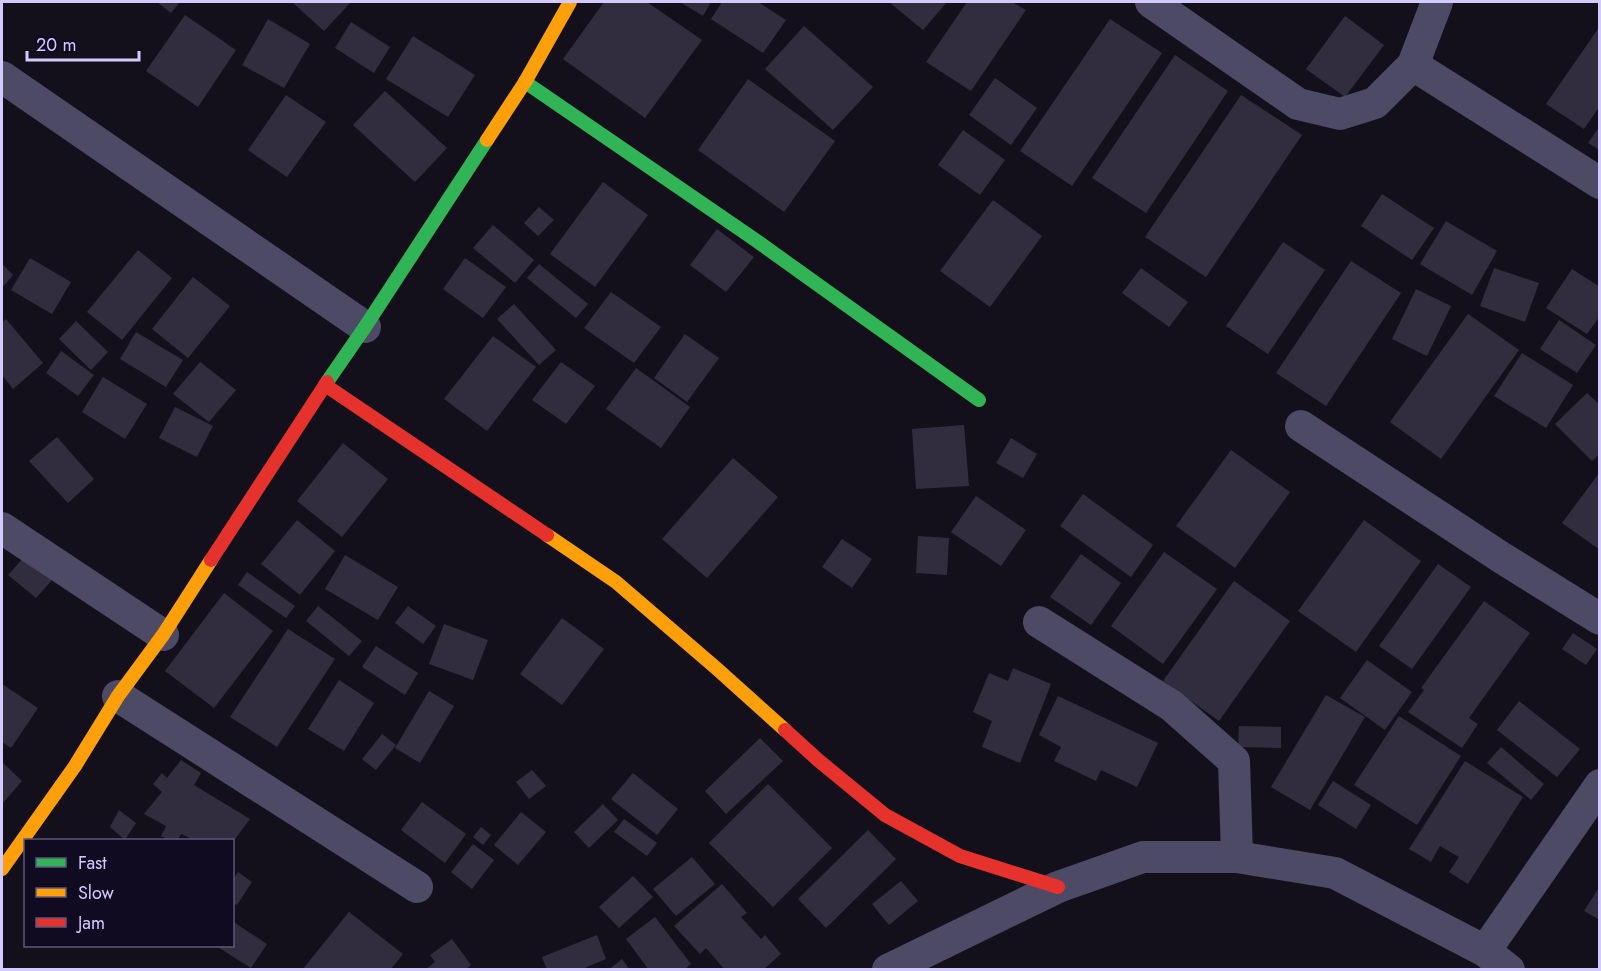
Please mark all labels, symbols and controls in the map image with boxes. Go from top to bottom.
scale bar [27,24,140,62]
text: 20 m [36,32,76,58]
legend [24,839,234,947]
text: Fast [78,850,107,876]
text: Slow [78,880,115,906]
text: Jam [76,910,105,936]

